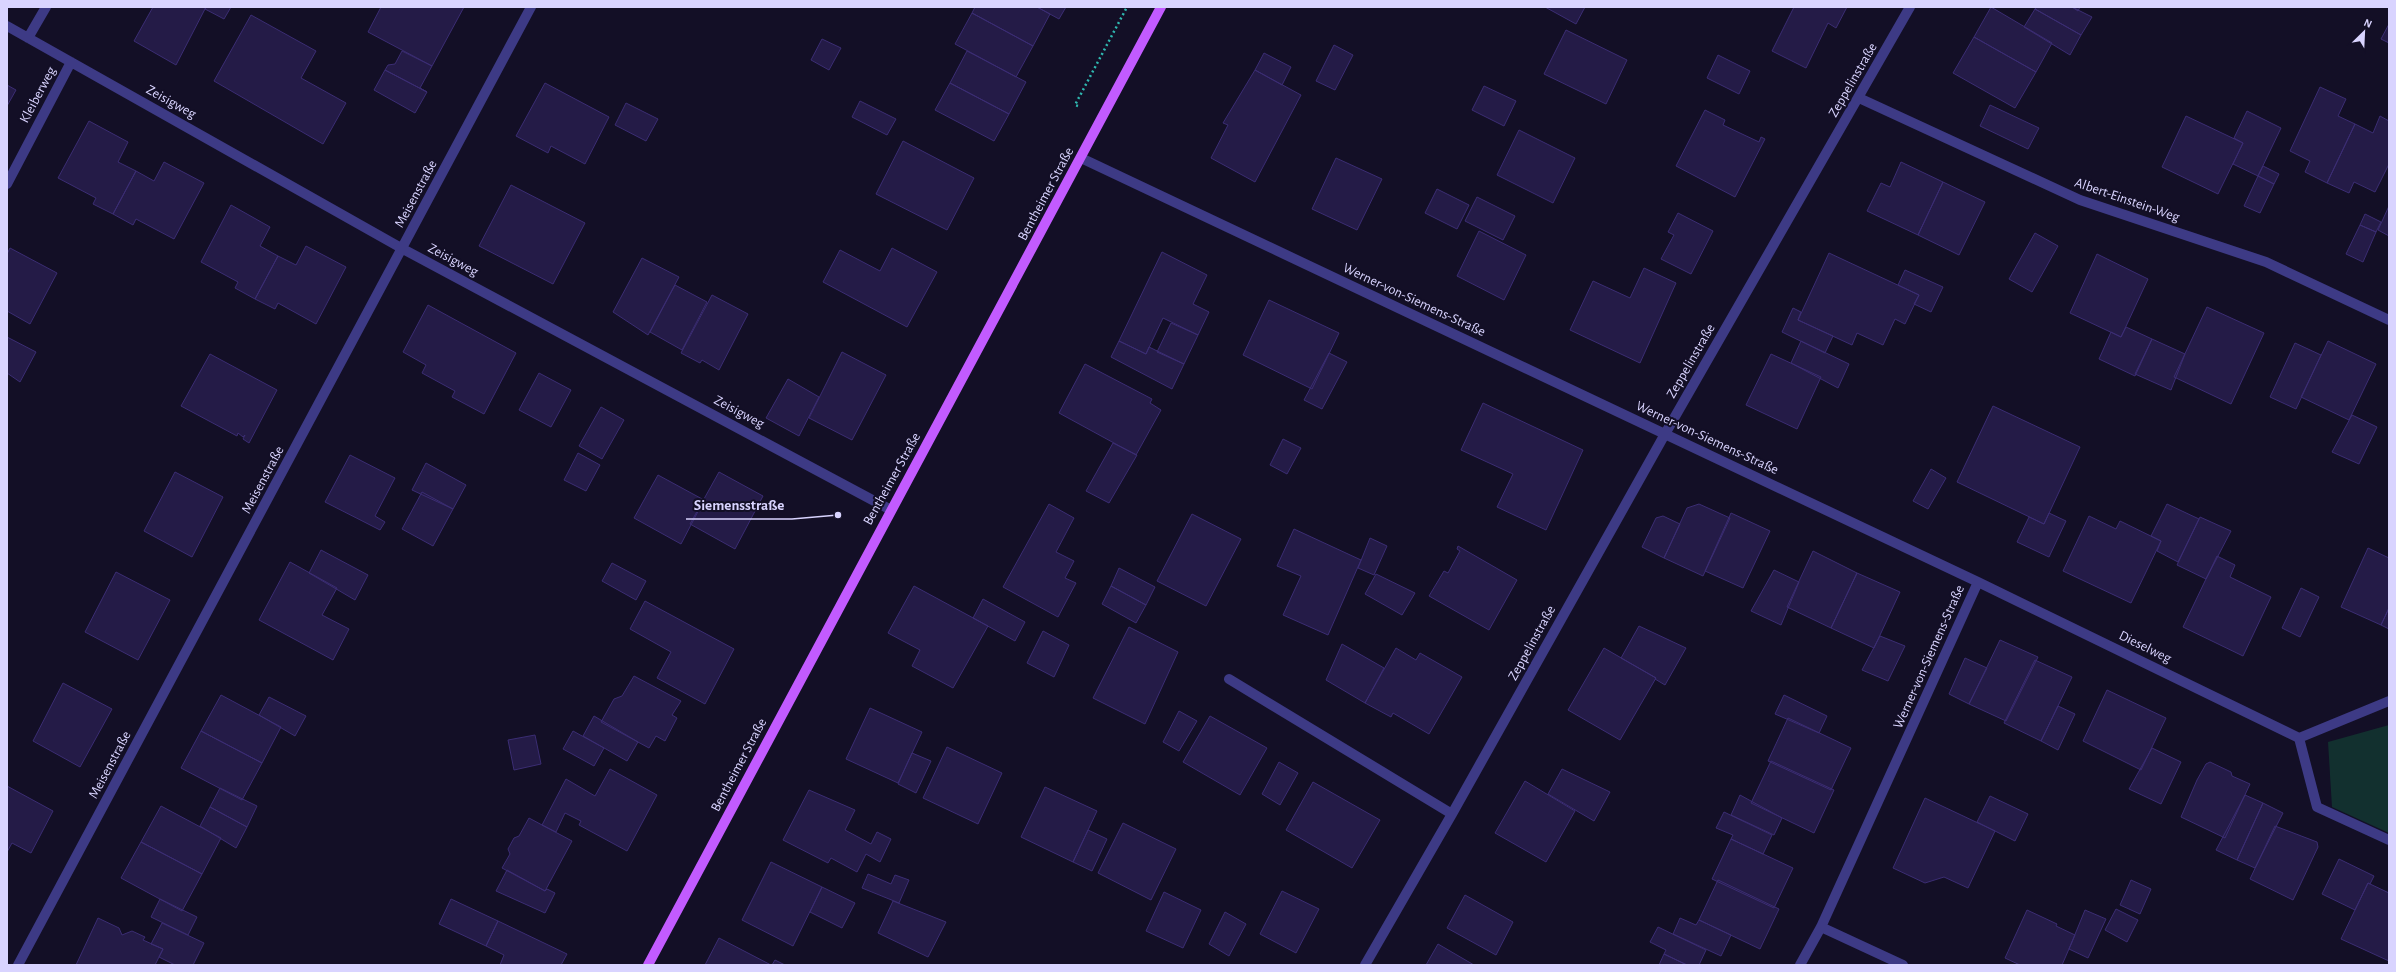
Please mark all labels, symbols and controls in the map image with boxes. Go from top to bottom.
north arrow [2344,12,2384,52]
text: N [2362,17,2374,30]
street label: Zeppelinstraße [1826,41,1880,119]
street label: Kleiberweg [17,64,59,126]
street label: Zeisigweg [144,83,198,121]
street label: Bentheimer Straße [1016,145,1076,243]
street label: Meisenstraße [392,158,440,230]
street label: Albert-Einstein-Weg [2073,175,2181,225]
street label: Zeisigweg [426,241,481,279]
street label: Werner-von-Siemens-Straße [1341,261,1487,339]
street label: Zeppelinstraße [1664,322,1718,400]
street label: Zeisigweg [712,393,767,431]
street label: Werner-von-Siemens-Straße [1634,399,1780,477]
street label: Bentheimer Straße [861,430,923,528]
street label: Meisenstraße [239,444,287,516]
callout: Siemensstraße [686,492,792,519]
text: Siemensstraße [694,498,784,513]
street label: Werner-von-Siemens-Straße [1891,583,1967,731]
street label: Zeppelinstraße [1506,603,1558,683]
street label: Dieselweg [2117,628,2174,666]
street label: Bentheimer Straße [709,716,769,814]
street label: Meisenstraße [86,729,134,801]

